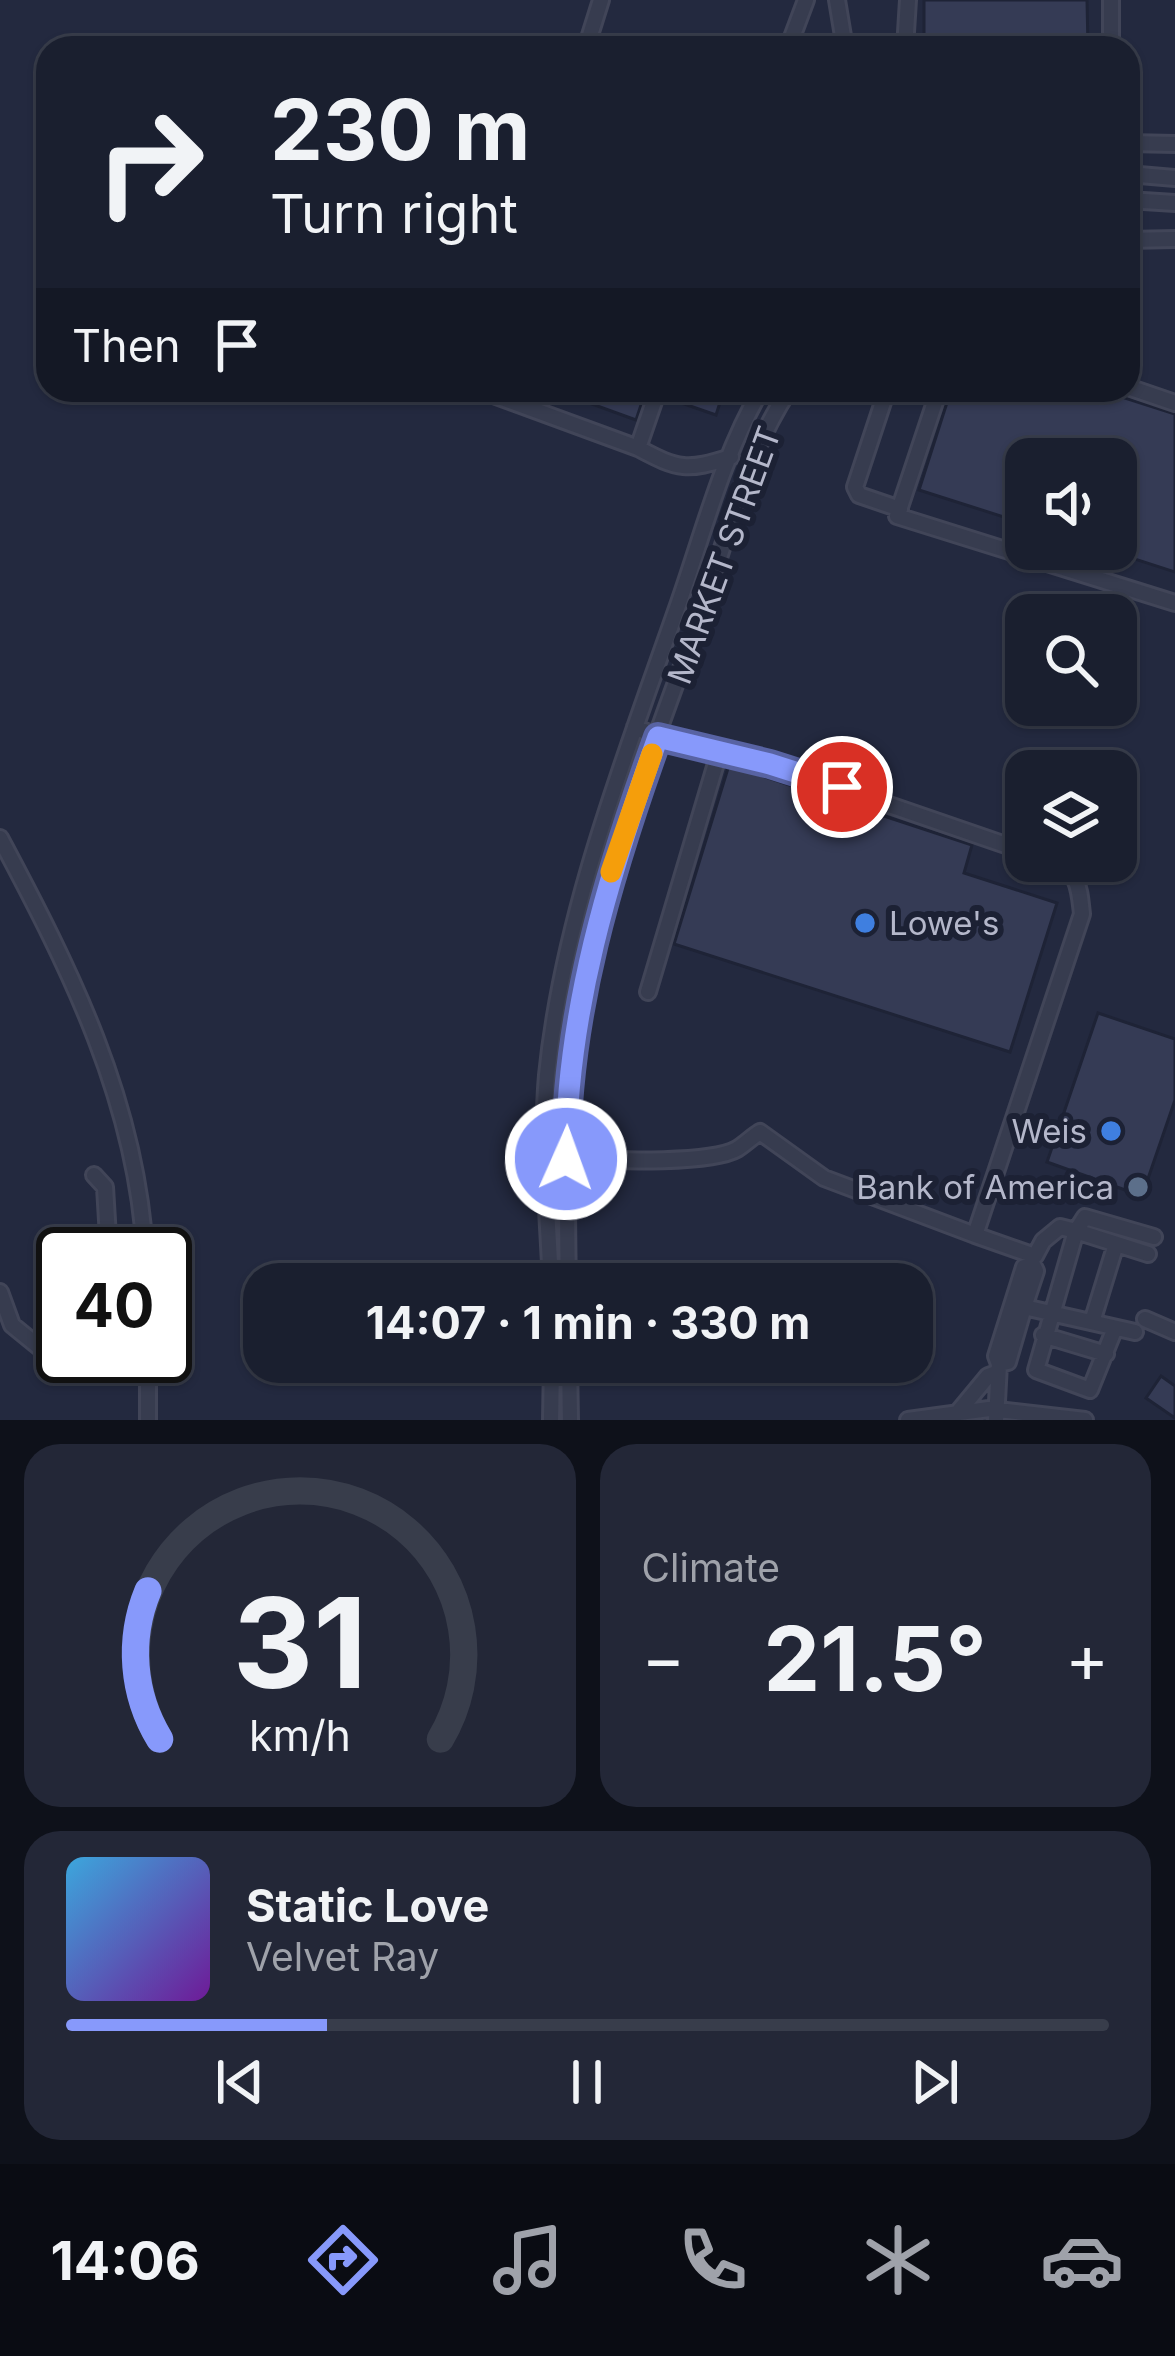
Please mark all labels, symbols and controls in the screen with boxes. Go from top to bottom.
text: 230 m [270,79,530,180]
icon: right [72,84,228,240]
text: Turn right [270,181,518,246]
icon: arrive [204,312,270,378]
text: Then [72,318,180,373]
street label: MARKET STREET [659,421,789,689]
map controls [1005,438,1137,882]
button: sound [1005,438,1137,570]
button: search [1005,594,1137,726]
pin [791,736,893,838]
button: layers [1005,750,1137,882]
icon: arrive [809,754,875,820]
place label: Lowe's [889,903,999,943]
marker: Lowe's [852,910,878,936]
position arrow [503,1096,629,1222]
place label: Weis [1012,1111,1087,1151]
marker: Weis [1098,1118,1124,1144]
place label: Bank of America [856,1167,1114,1207]
marker: Bank of America [1125,1174,1151,1200]
speed limit sign: 40 [36,1227,192,1383]
text: 14:07 · 1 min · 330 m [366,1295,810,1350]
text: Climate [642,1544,780,1591]
text: 31 [233,1567,367,1718]
text: 21.5° [764,1604,987,1713]
text: − [642,1618,685,1698]
text: + [1065,1618,1109,1698]
text: km/h [249,1708,351,1760]
text: Static Love [246,1878,489,1933]
text: Velvet Ray [246,1933,439,1980]
icon: previous [207,2049,273,2115]
icon: pause [554,2049,620,2115]
icon: next [902,2049,968,2115]
icon: directions [301,2218,385,2302]
icon: music [486,2218,570,2302]
icon: phone [671,2218,755,2302]
icon: climate [856,2218,940,2302]
icon: car [1040,2218,1124,2302]
text: 14:06 [50,2228,200,2293]

